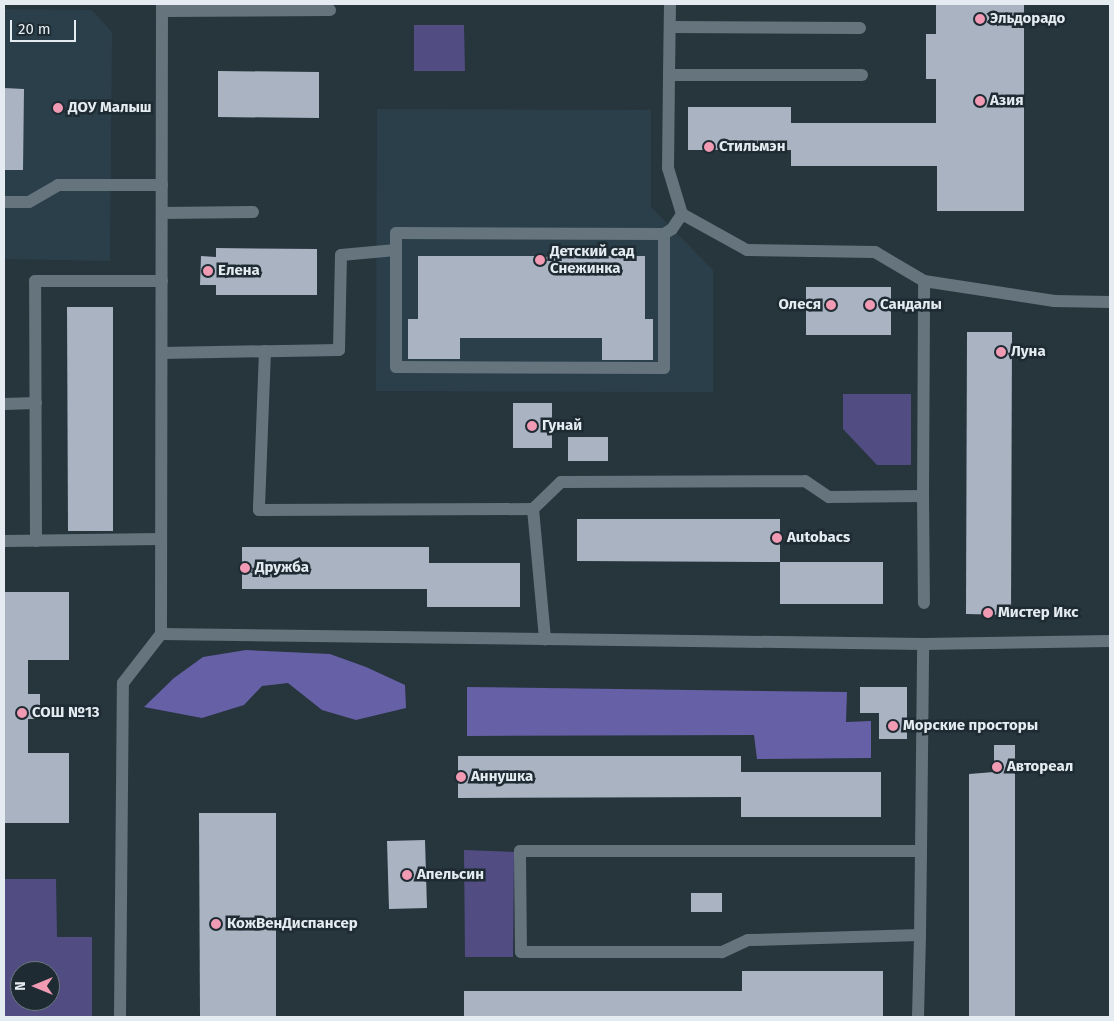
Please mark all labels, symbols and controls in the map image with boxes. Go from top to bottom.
scale bar [12,10,79,42]
place label: Эльдорадо [990,10,1065,28]
marker: Эльдорадо [974,13,986,25]
text: 20 m [18,20,51,38]
place label: Азия [990,92,1024,110]
marker: Азия [974,95,986,107]
place label: ДОУ Малыш [68,99,152,117]
marker: ДОУ Малыш [52,102,64,114]
place label: Стильмэн [719,138,785,156]
marker: Стильмэн [703,141,715,153]
place label: Детский сад Снежинка [550,242,634,277]
marker: Детский сад Снежинка [534,254,546,266]
place label: Елена [218,262,260,280]
marker: Елена [202,265,214,277]
place label: Олеся [778,296,821,314]
place label: Сандалы [880,296,942,314]
marker: Олеся [825,299,837,311]
marker: Сандалы [864,299,876,311]
place label: Луна [1011,343,1046,361]
marker: Луна [995,346,1007,358]
place label: Гунай [542,417,582,435]
marker: Гунай [526,420,538,432]
place label: Autobacs [787,529,850,547]
marker: Autobacs [771,532,783,544]
place label: Дружба [255,559,309,577]
marker: Дружба [239,562,251,574]
place label: Мистер Икс [998,604,1078,622]
marker: Мистер Икс [982,607,994,619]
place label: СОШ №13 [32,704,100,722]
marker: СОШ №13 [16,707,28,719]
place label: Морские просторы [903,717,1038,735]
marker: Морские просторы [887,720,899,732]
place label: Автореал [1007,758,1073,776]
marker: Автореал [991,761,1003,773]
place label: Аннушка [471,768,533,786]
marker: Аннушка [455,771,467,783]
place label: Апельсин [417,866,484,884]
marker: Апельсин [401,869,413,881]
place label: КожВенДиспансер [227,915,358,933]
marker: КожВенДиспансер [209,917,223,931]
north arrow [10,961,60,1011]
text: N [12,981,29,991]

